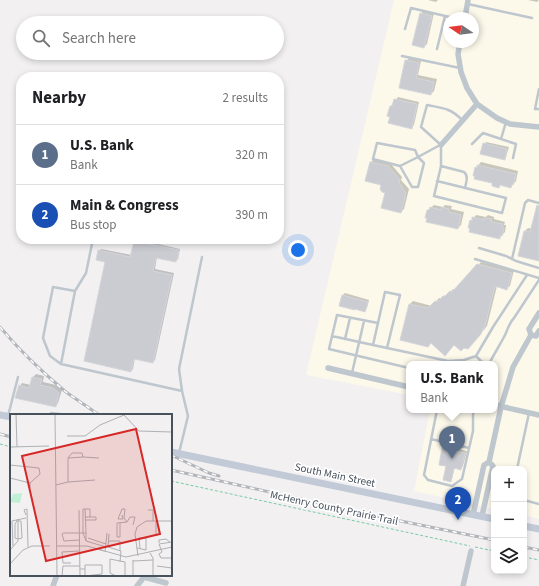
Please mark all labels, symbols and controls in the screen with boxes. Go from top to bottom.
north arrow [443,12,479,48]
search box [16,16,284,60]
icon: search [30,27,52,49]
text: Search here [62,28,136,49]
text: Nearby [32,86,86,110]
text: 2 results [223,89,268,107]
text: U.S. Bank [70,135,134,156]
text: 1 [42,146,48,164]
text: 320 m [235,146,268,164]
text: Bank [70,156,98,174]
text: Main & Congress [70,195,179,216]
text: 2 [42,206,48,224]
text: 390 m [235,206,268,224]
text: Bus stop [70,216,116,234]
your location [288,240,308,260]
popup [406,361,498,413]
text: U.S. Bank [420,368,484,389]
text: Bank [420,389,448,407]
inset map [10,414,172,576]
pin: 1 [439,426,465,459]
street label: South Main Street [293,459,377,491]
map controls [491,466,527,574]
button: + [491,466,527,502]
street label: McHenry County Prairie Trail [269,487,400,529]
pin: 2 [445,487,471,520]
button: − [491,502,527,538]
button: layers [491,538,527,574]

